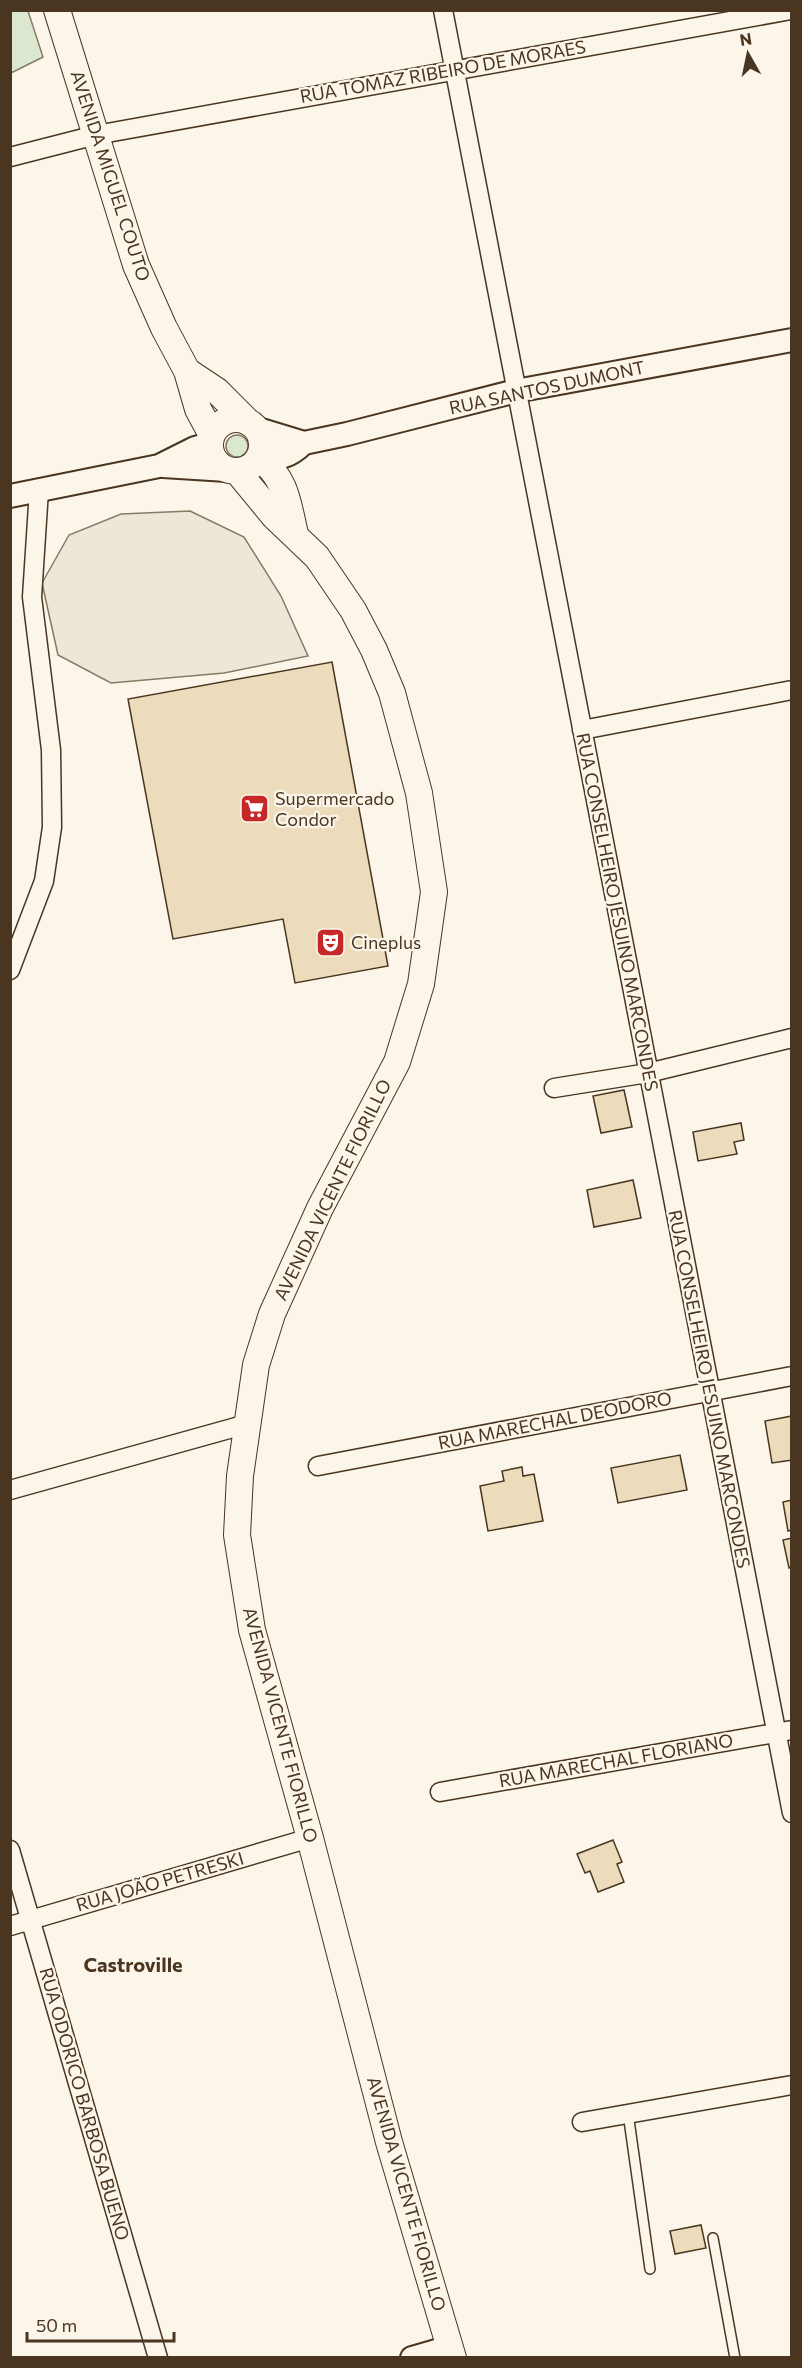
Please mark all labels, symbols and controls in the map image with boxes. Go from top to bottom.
north arrow [718,24,778,84]
text: N [738,28,753,49]
street label: RUA TOMAZ RIBEIRO DE MORAES [298,35,587,107]
street label: AVENIDA MIGUEL COUTO [66,68,155,284]
street label: RUA SANTOS DUMONT [447,356,647,419]
street label: RUA CONSELHEIRO JESUINO MARCONDES [572,731,664,1093]
place label: Supermercado Condor [275,787,395,830]
supermarket icon: Supermercado Condor [238,793,270,825]
theatre icon: Cineplus [314,927,346,959]
place label: Cineplus [351,931,421,953]
street label: AVENIDA VICENTE FIORILLO [269,1075,395,1304]
street label: RUA CONSELHEIRO JESUINO MARCONDES [664,1208,756,1570]
street label: RUA MARECHAL DEODORO [436,1387,674,1453]
street label: AVENIDA VICENTE FIORILLO [239,1604,323,1845]
street label: RUA MARECHAL FLORIANO [497,1729,735,1791]
street label: RUA JOÃO PETRESKI [73,1847,246,1916]
district label: Castroville [83,1952,183,1976]
street label: RUA ODORICO BARBOSA BUENO [35,1965,135,2243]
street label: AVENIDA VICENTE FIORILLO [363,2074,451,2314]
scale bar [27,2305,174,2343]
text: 50 m [36,2314,77,2336]

